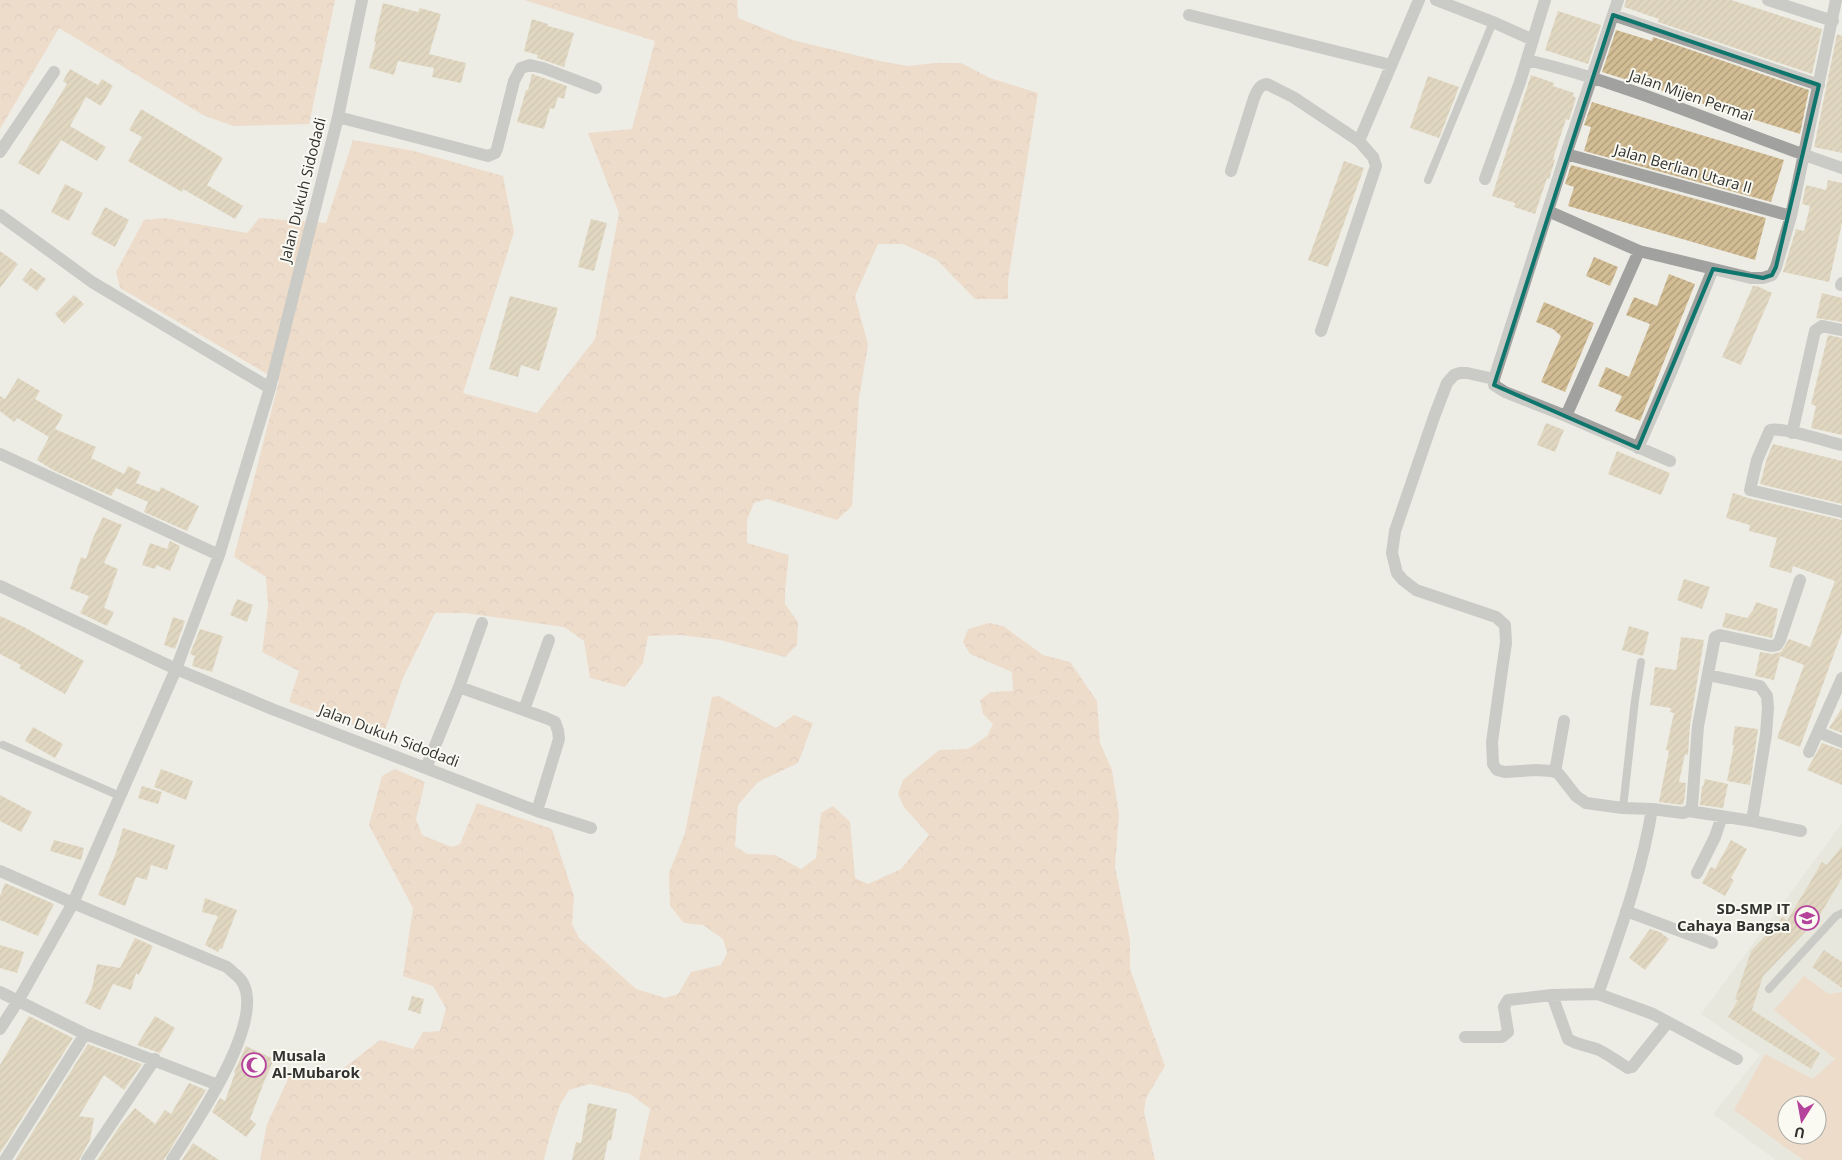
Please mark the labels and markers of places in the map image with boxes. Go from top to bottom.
place label: SD-SMP IT Cahaya Bangsa [1677,898,1790,935]
school or university icon: SD-SMP IT Cahaya Bangsa [1794,905,1820,931]
place label: Musala Al-Mubarok [272,1045,360,1082]
mosque icon: Musala Al-Mubarok [241,1052,267,1078]

